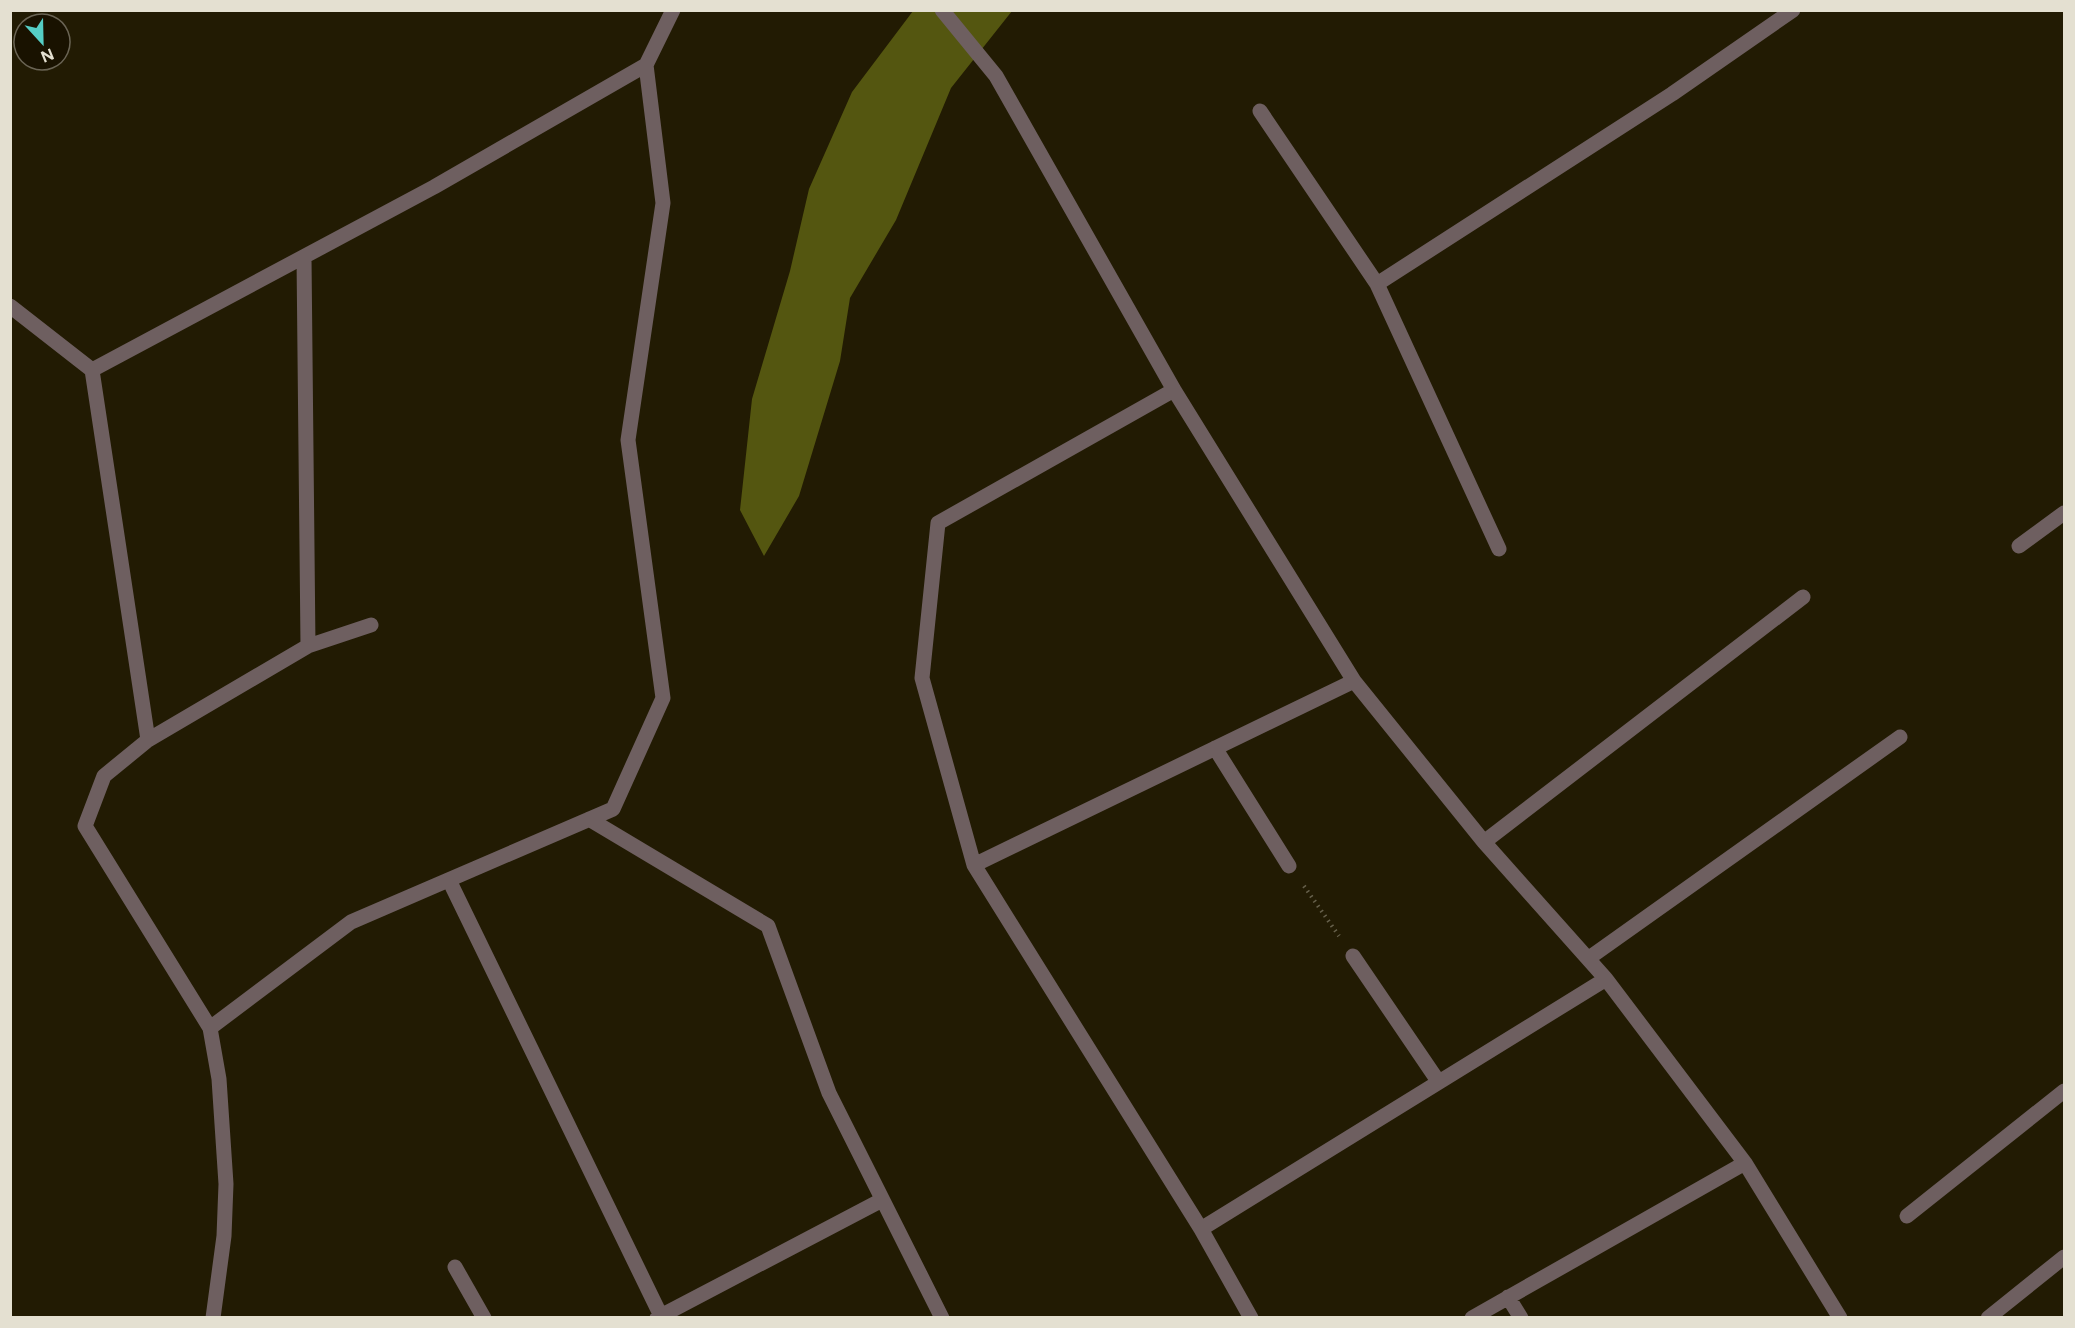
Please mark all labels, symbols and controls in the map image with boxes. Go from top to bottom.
north arrow [12,12,72,72]
text: N [38,44,57,67]

